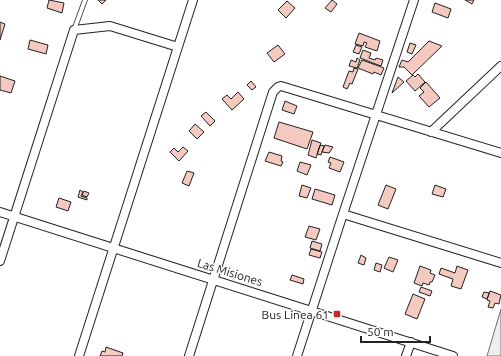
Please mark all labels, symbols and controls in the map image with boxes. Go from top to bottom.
street label: Las Misiones [196,256,264,288]
place label: Bus Línea 61 [262,308,329,321]
marker: Bus Línea 61 [332,309,342,319]
scale bar [361,318,430,344]
text: 50 m [367,325,394,338]

